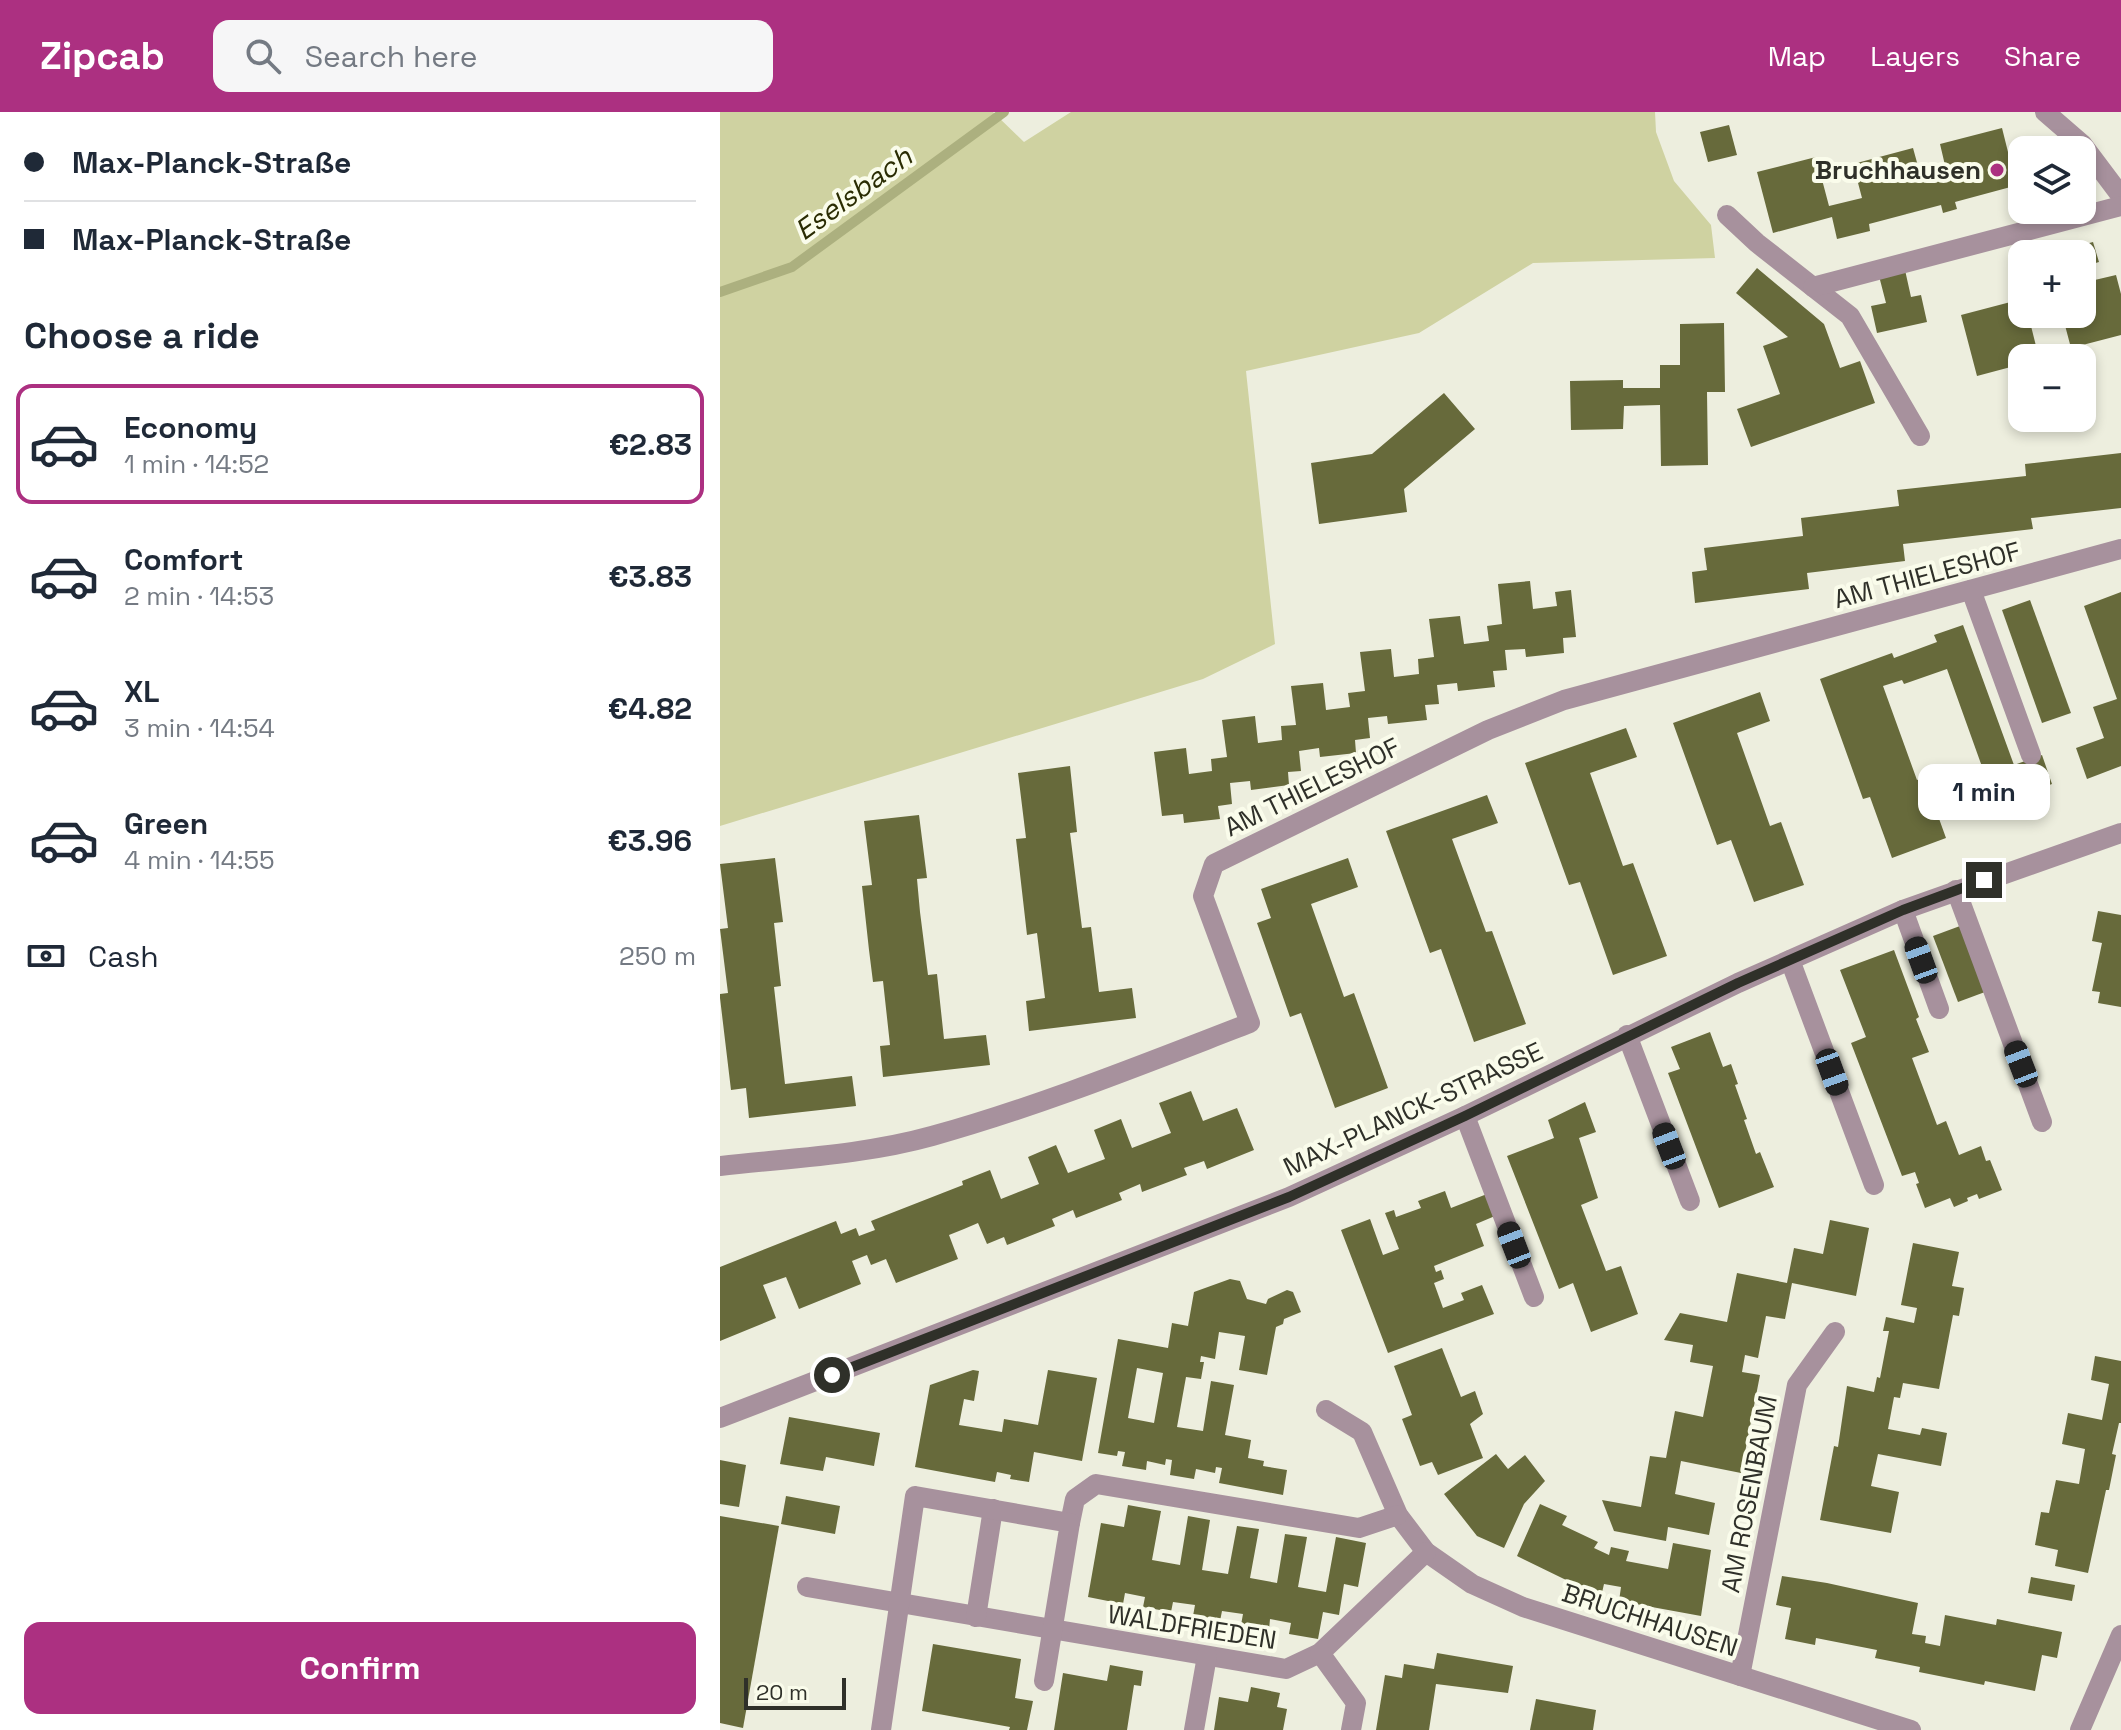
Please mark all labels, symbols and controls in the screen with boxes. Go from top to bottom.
search box [213,20,773,92]
text: Zipcab [40,32,165,80]
icon: search [241,34,285,78]
text: Search here [305,37,478,76]
text: Map [1768,38,1826,74]
text: Layers [1870,38,1960,74]
text: Share [2004,38,2081,74]
map controls [2008,136,2096,432]
button: layers [2008,136,2096,224]
water label: Eselsbach [787,138,919,248]
text: Max-Planck-Straße [72,143,351,182]
place label: Bruchhausen [1815,153,1981,187]
marker: Bruchhausen [1988,161,2006,179]
text: Max-Planck-Straße [72,220,351,259]
button: + [2008,240,2096,328]
text: Choose a ride [24,313,260,359]
button: − [2008,344,2096,432]
icon: car [28,408,100,480]
text: Economy [124,408,257,447]
text: €2.83 [609,425,692,464]
text: 1 min · 14:52 [124,447,269,481]
street label: AM THIELESHOF [1830,534,2024,616]
icon: car [28,540,100,612]
text: Comfort [124,540,243,579]
text: €3.83 [608,557,692,596]
text: 2 min · 14:53 [124,579,274,613]
icon: car [28,672,100,744]
text: XL [124,672,160,711]
text: €4.82 [608,689,692,728]
text: 3 min · 14:54 [124,711,275,745]
street label: AM THIELESHOF [1218,730,1406,844]
callout: 1 min [1918,764,2050,820]
text: 1 min [1952,775,2016,809]
icon: car [28,804,100,876]
text: Green [124,804,208,843]
text: €3.96 [607,821,692,860]
text: 4 min · 14:55 [124,843,275,877]
route end [1966,862,2002,898]
car [1902,933,1940,987]
icon: cash [24,934,68,978]
text: Cash [88,937,159,976]
text: 250 m [619,939,696,973]
street label: MAX-PLANCK-STRASSE [1278,1034,1548,1184]
car [2001,1037,2041,1091]
car [1813,1045,1851,1099]
car [1649,1119,1689,1173]
car [1494,1218,1534,1272]
route start [814,1357,850,1393]
street label: AM ROSENBAUM [1713,1393,1785,1595]
street label: BRUCHHAUSEN [1558,1576,1742,1664]
street label: WALDFRIEDEN [1105,1597,1279,1657]
button: Confirm [24,1622,696,1714]
scale bar [744,1674,846,1710]
text: 20 m [756,1678,808,1706]

